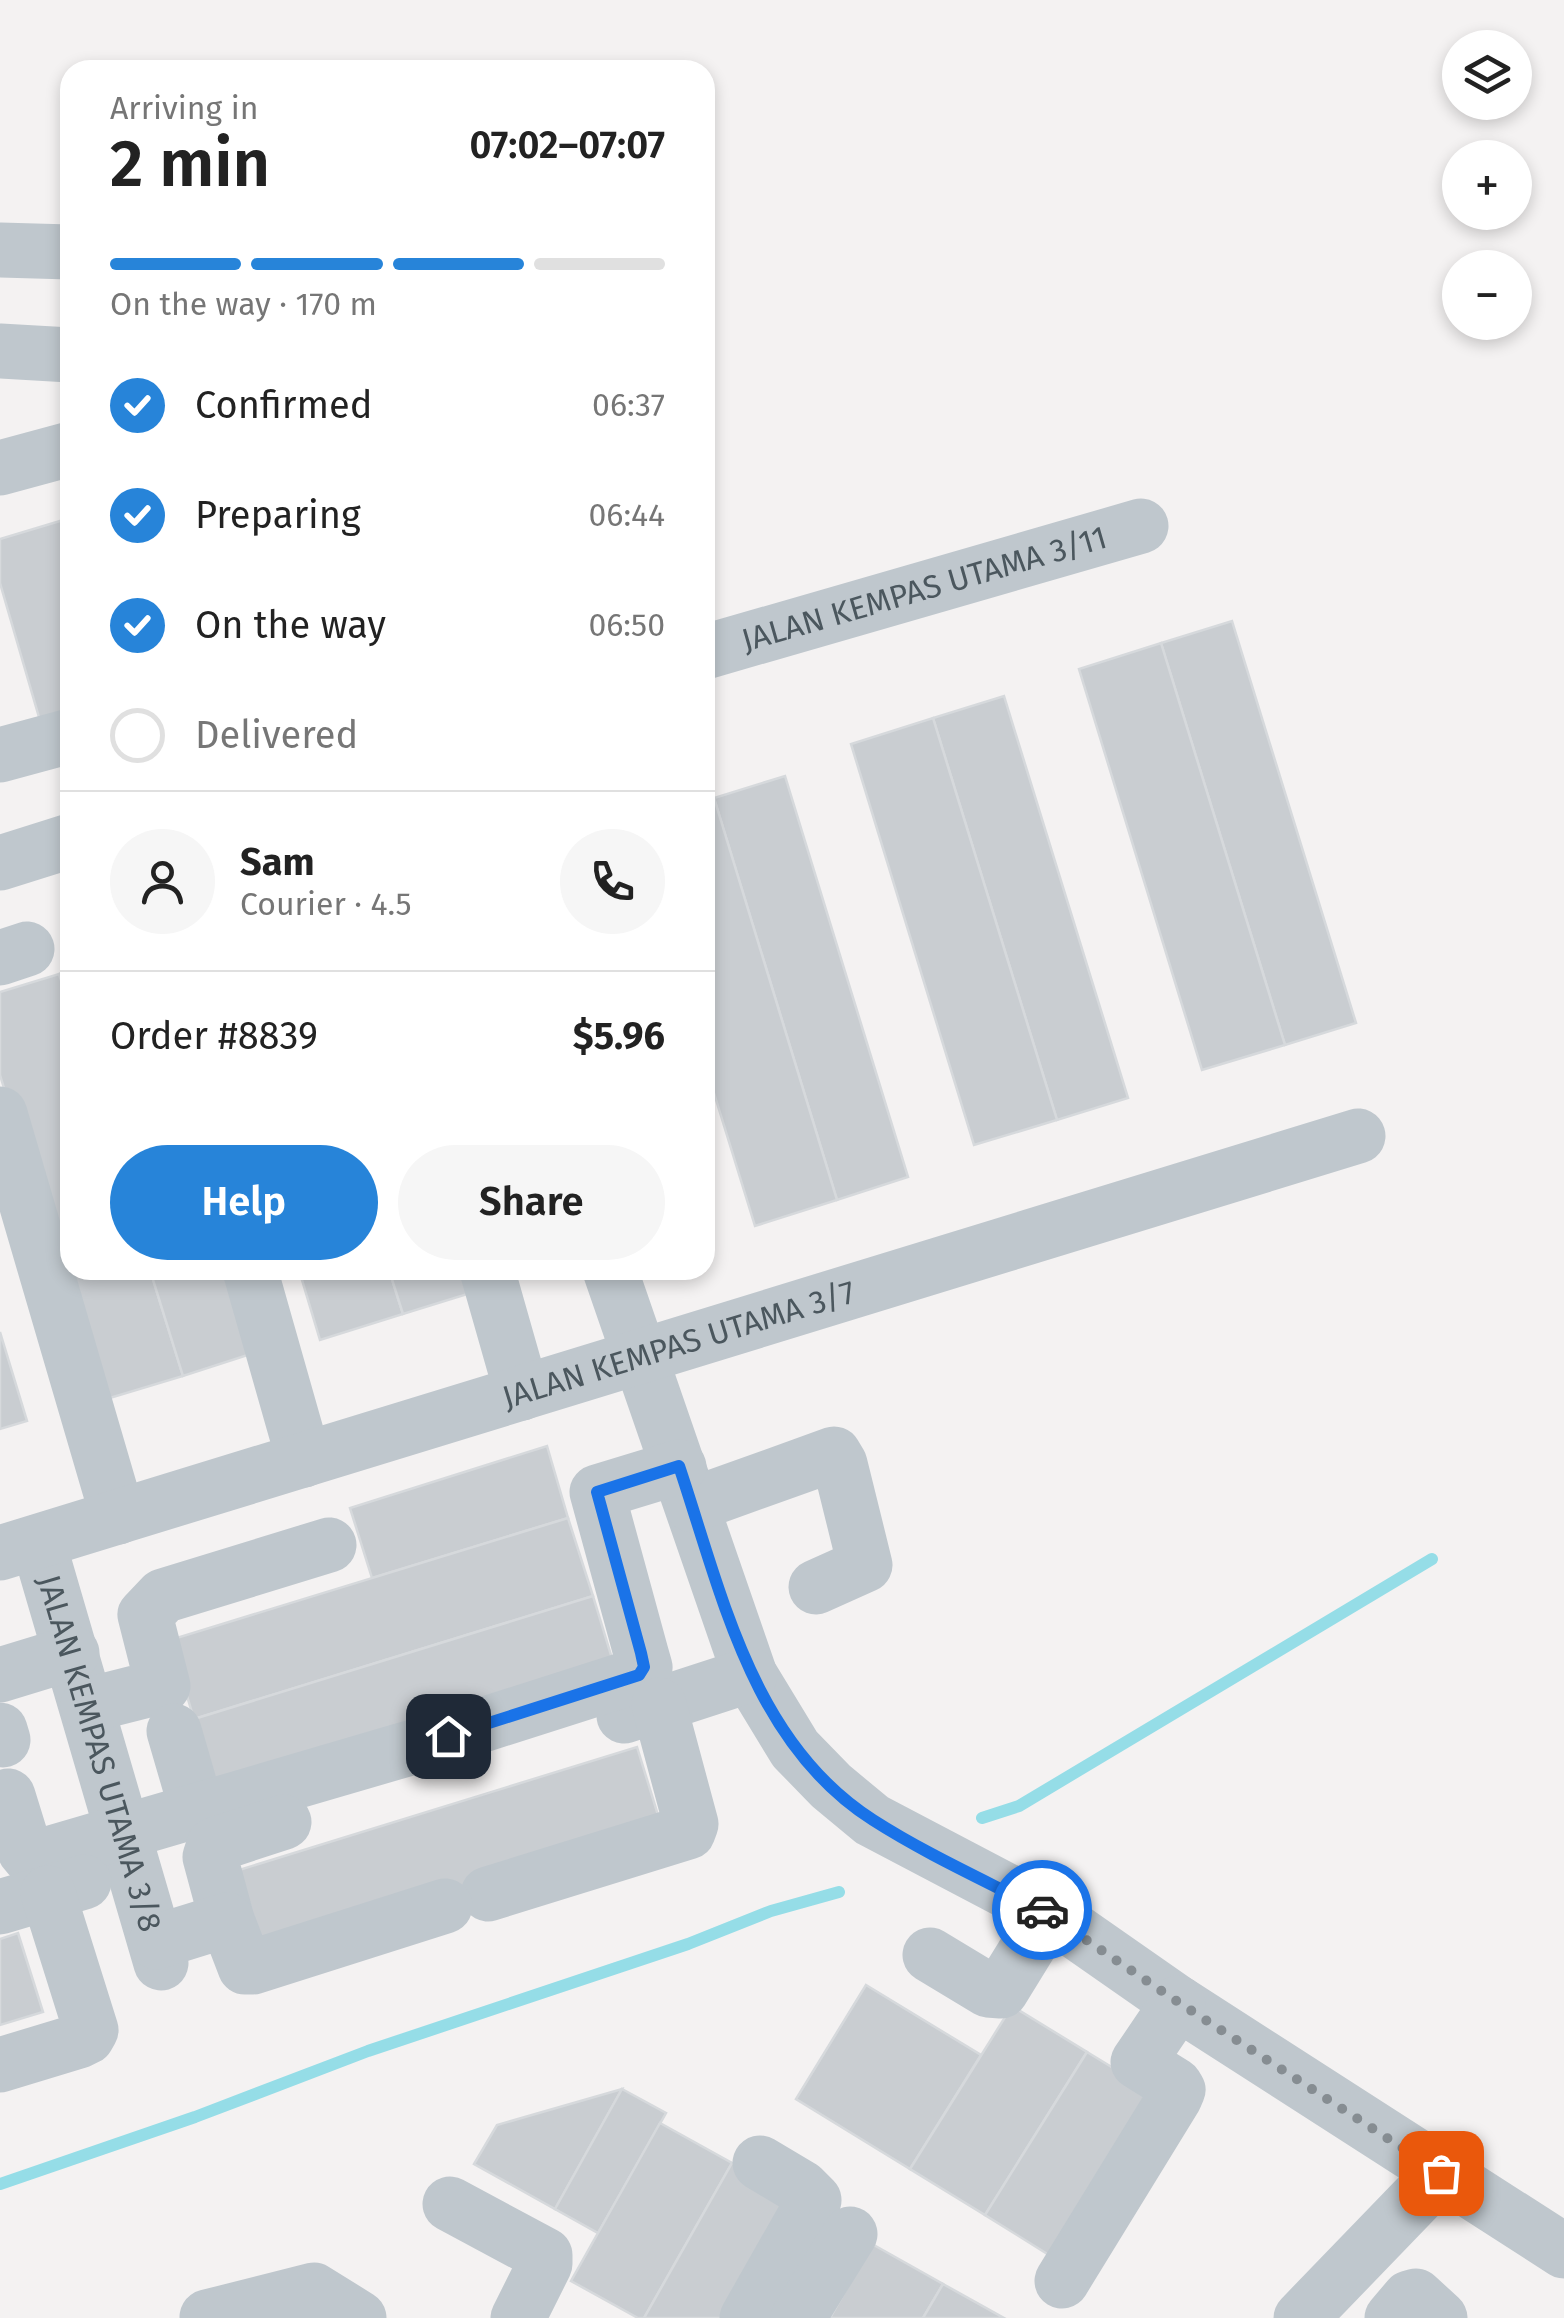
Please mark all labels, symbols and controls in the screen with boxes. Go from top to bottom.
map controls [1442,30,1532,340]
button: layers [1442,30,1532,120]
text: Arriving in [110,89,258,127]
text: 07:02–07:07 [470,122,665,168]
text: 2 min [110,125,270,203]
button: + [1442,140,1532,230]
button: − [1442,250,1532,340]
text: On the way · 170 m [110,285,377,323]
icon: check [110,378,165,433]
text: Confirmed [195,382,373,428]
text: 06:37 [592,386,665,424]
icon: check [110,488,165,543]
text: Preparing [195,492,361,538]
text: 06:44 [589,496,665,534]
street label: JALAN KEMPAS UTAMA 3/11 [737,518,1111,659]
icon: check [110,598,165,653]
text: On the way [195,602,386,648]
text: 06:50 [588,606,665,644]
text: Delivered [195,712,358,758]
button: person [110,829,215,934]
button: phone [560,829,665,934]
text: Sam [240,839,315,885]
text: Courier · 4.5 [240,885,411,923]
text: Order #8839 [110,1013,318,1059]
text: $5.96 [573,1013,665,1059]
button: Help [110,1145,378,1260]
button: Share [398,1145,665,1260]
street label: JALAN KEMPAS UTAMA 3/7 [498,1273,860,1417]
street label: JALAN KEMPAS UTAMA 3/8 [30,1570,170,1936]
pin [406,1694,491,1779]
icon: home [421,1709,476,1764]
courier [992,1860,1092,1960]
icon: car [1015,1883,1070,1938]
pin [1399,2131,1484,2216]
icon: bag [1414,2146,1469,2201]

